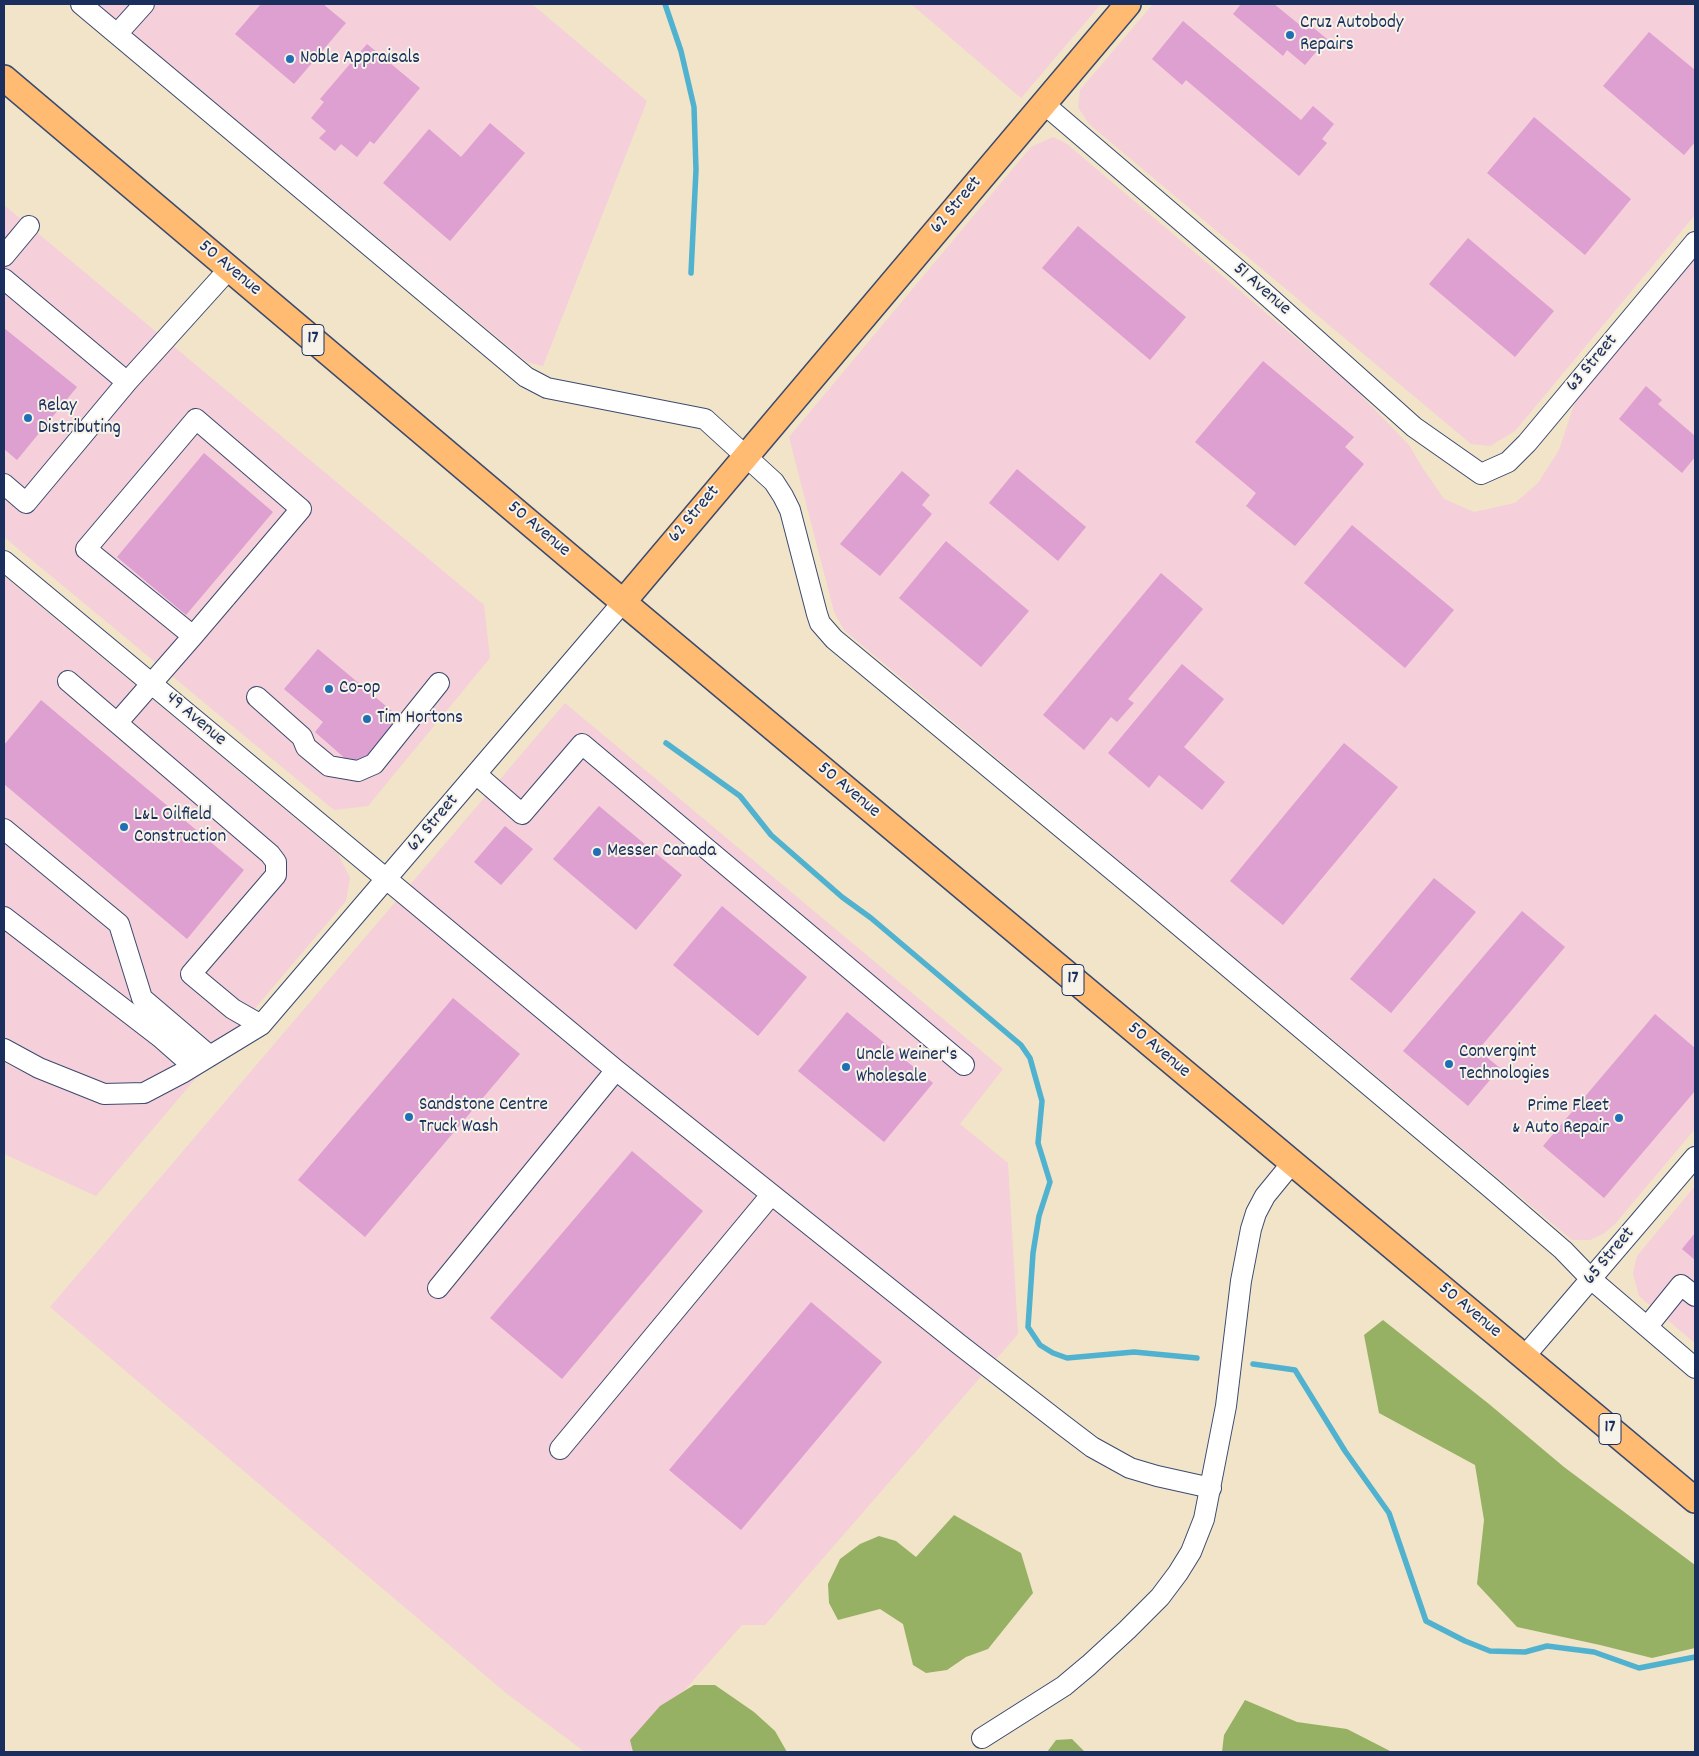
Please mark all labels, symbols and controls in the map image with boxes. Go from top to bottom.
place label: Cruz Autobody Repairs [1300,13,1404,57]
marker: Cruz Autobody Repairs [1284,29,1296,41]
place label: Noble Appraisals [300,48,420,70]
marker: Noble Appraisals [284,53,296,65]
street label: 62 Street [926,173,988,239]
street label: 50 Avenue [193,236,265,302]
street label: 51 Avenue [1227,259,1295,321]
road number: 17 [302,324,324,356]
street label: 63 Street [1562,331,1624,397]
place label: Relay Distributing [38,396,121,440]
marker: Relay Distributing [22,412,34,424]
street label: 62 Street [664,482,726,548]
street label: 50 Avenue [502,497,574,563]
place label: Co-op [339,678,381,700]
marker: Co-op [323,683,335,695]
street label: 49 Avenue [160,688,230,752]
place label: Tim Hortons [377,708,463,730]
marker: Tim Hortons [361,713,373,725]
street label: 50 Avenue [812,758,884,824]
street label: 62 Street [403,791,465,857]
place label: L&L Oilfield Construction [134,805,226,849]
marker: L&L Oilfield Construction [118,821,130,833]
place label: Messer Canada [607,841,716,863]
marker: Messer Canada [591,846,603,858]
road number: 17 [1062,964,1084,996]
street label: 50 Avenue [1122,1018,1194,1084]
place label: Convergint Technologies [1459,1042,1550,1086]
place label: Uncle Weiner's Wholesale [856,1045,957,1089]
marker: Convergint Technologies [1443,1058,1455,1070]
marker: Uncle Weiner's Wholesale [840,1061,852,1073]
place label: Sandstone Centre Truck Wash [419,1095,548,1139]
place label: Prime Fleet & Auto Repair [1512,1096,1609,1140]
marker: Sandstone Centre Truck Wash [403,1111,415,1123]
marker: Prime Fleet & Auto Repair [1613,1112,1625,1124]
street label: 65 Street [1579,1223,1641,1291]
street label: 50 Avenue [1433,1278,1505,1344]
road number: 17 [1599,1414,1621,1445]

